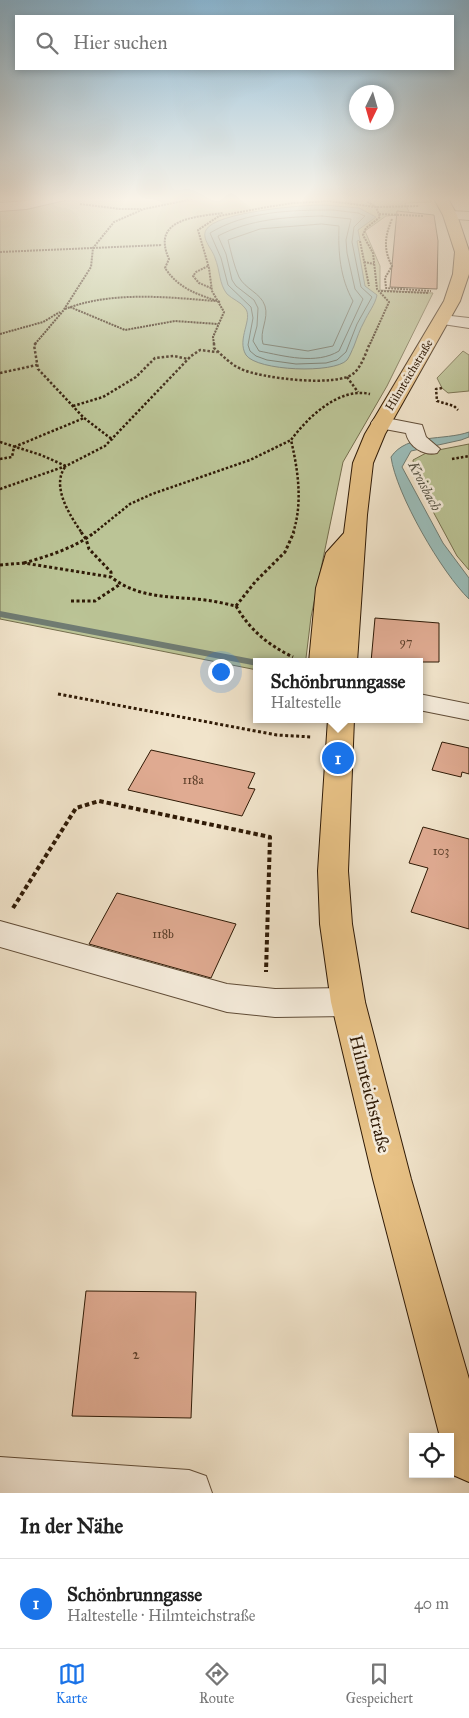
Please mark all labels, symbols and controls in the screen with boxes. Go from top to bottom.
search box [15,15,454,70]
icon: search [33,29,61,57]
text: Hier suchen [73,31,167,54]
north arrow [349,85,394,130]
street label: Hilmteichstraße [382,337,436,413]
water label: Kroisbach [404,458,445,514]
house number: 97 [400,635,412,649]
popup [253,658,423,723]
your location [208,659,234,685]
text: Schönbrunngasse [270,670,406,693]
text: Haltestelle [270,693,341,712]
pin: 1 [322,739,354,777]
house number: 118a [183,773,204,787]
house number: 103 [433,844,449,858]
house number: 118b [152,927,174,941]
street label: Hilmteichstraße [345,1033,395,1155]
house number: 2 [132,1345,140,1363]
map controls [409,1433,454,1478]
button: locate [409,1433,454,1478]
text: In der Nähe [20,1513,123,1539]
text: Schönbrunngasse [67,1583,202,1606]
text: 1 [33,1594,39,1613]
text: 40 m [414,1594,449,1613]
text: Haltestelle · Hilmteichstraße [67,1606,255,1625]
tab: Karte [56,1660,88,1707]
tab: Route [199,1660,234,1707]
tab: Gespeichert [346,1660,413,1707]

